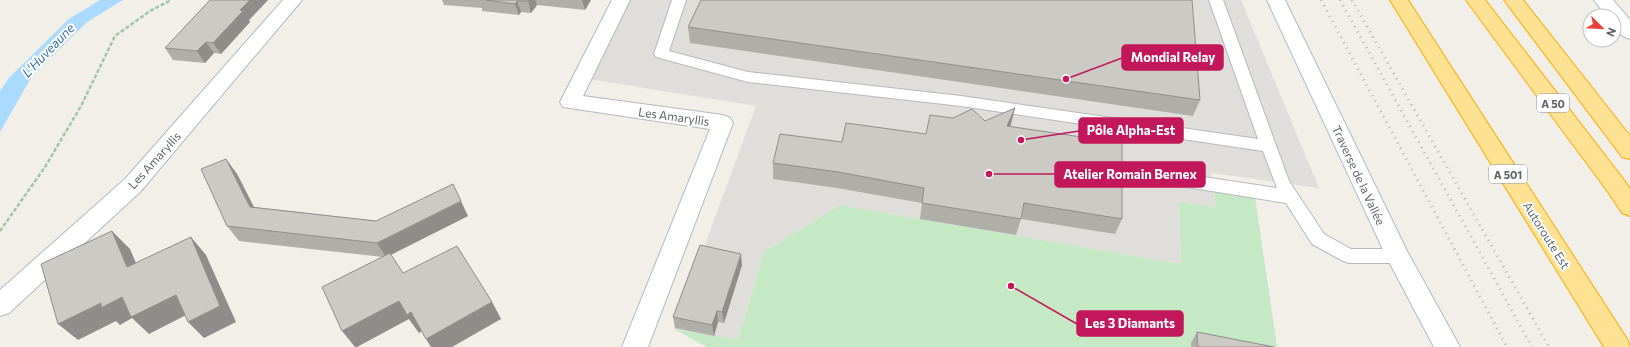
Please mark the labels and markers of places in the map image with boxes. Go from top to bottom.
callout: Mondial Relay [1122,45,1223,70]
callout: Pôle Alpha-Est [1079,118,1183,143]
callout: Atelier Romain Bernex [1055,162,1205,187]
callout: Les 3 Diamants [1077,311,1183,336]

